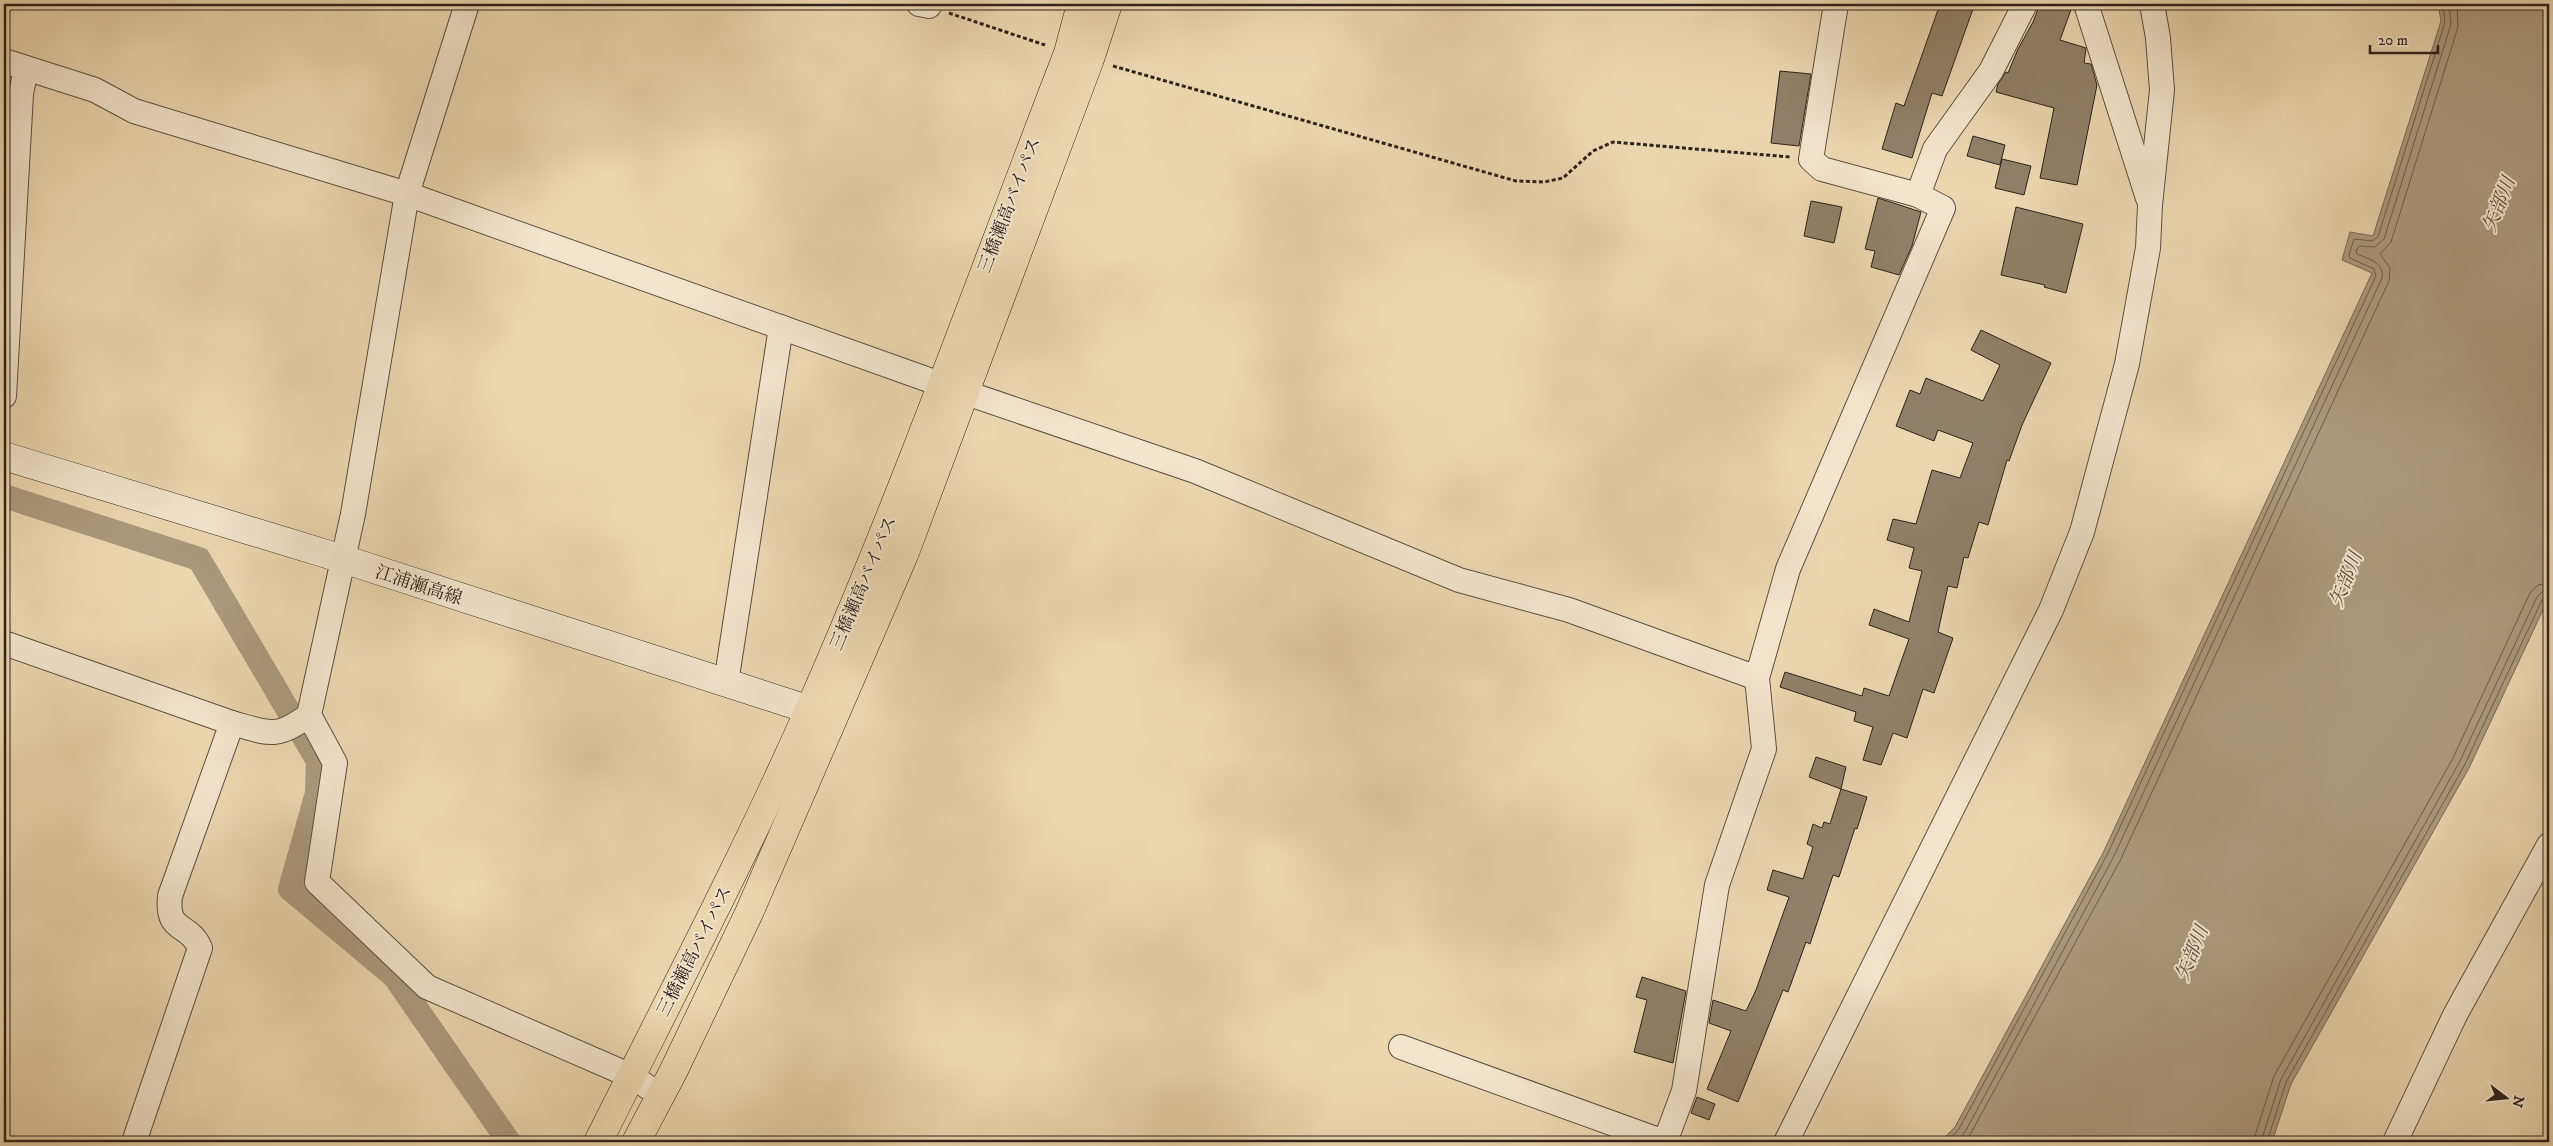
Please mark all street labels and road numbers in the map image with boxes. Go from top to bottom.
street label: 三橋瀬高バイパス [974,134,1046,276]
street label: 三橋瀬高バイパス [826,513,902,654]
street label: 江浦瀬高線 [372,562,465,610]
street label: 三橋瀬高バイパス [652,882,737,1020]

